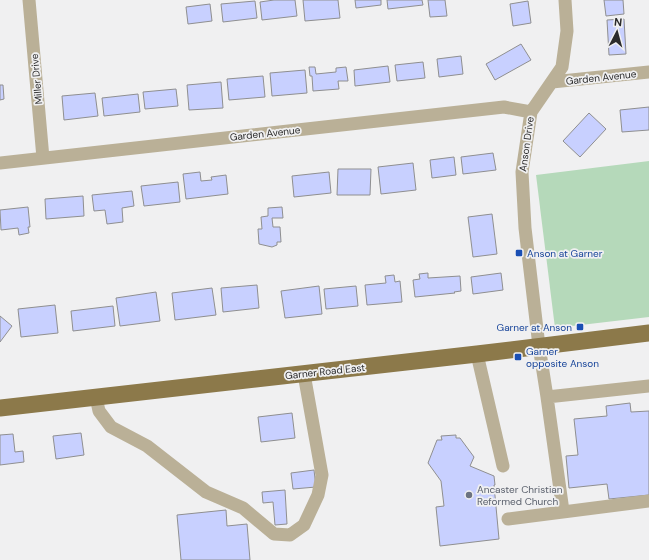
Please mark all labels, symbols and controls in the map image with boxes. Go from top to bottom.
north arrow [597,12,637,52]
text: N [613,15,623,29]
street label: Miller Drive [28,53,45,105]
street label: Garden Avenue [565,67,637,88]
street label: Anson Drive [516,115,537,172]
street label: Garden Avenue [229,123,301,144]
place label: Anson at Garner [527,247,603,260]
marker: Anson at Garner [514,248,524,258]
place label: Garner at Anson [497,321,572,334]
marker: Garner at Anson [575,322,585,332]
place label: Garner opposite Anson [526,345,599,370]
marker: Garner opposite Anson [513,352,523,362]
street label: Garner Road East [284,361,366,382]
place label: Ancaster Christian Reformed Church [477,483,563,508]
marker: Ancaster Christian Reformed Church [464,490,474,500]

